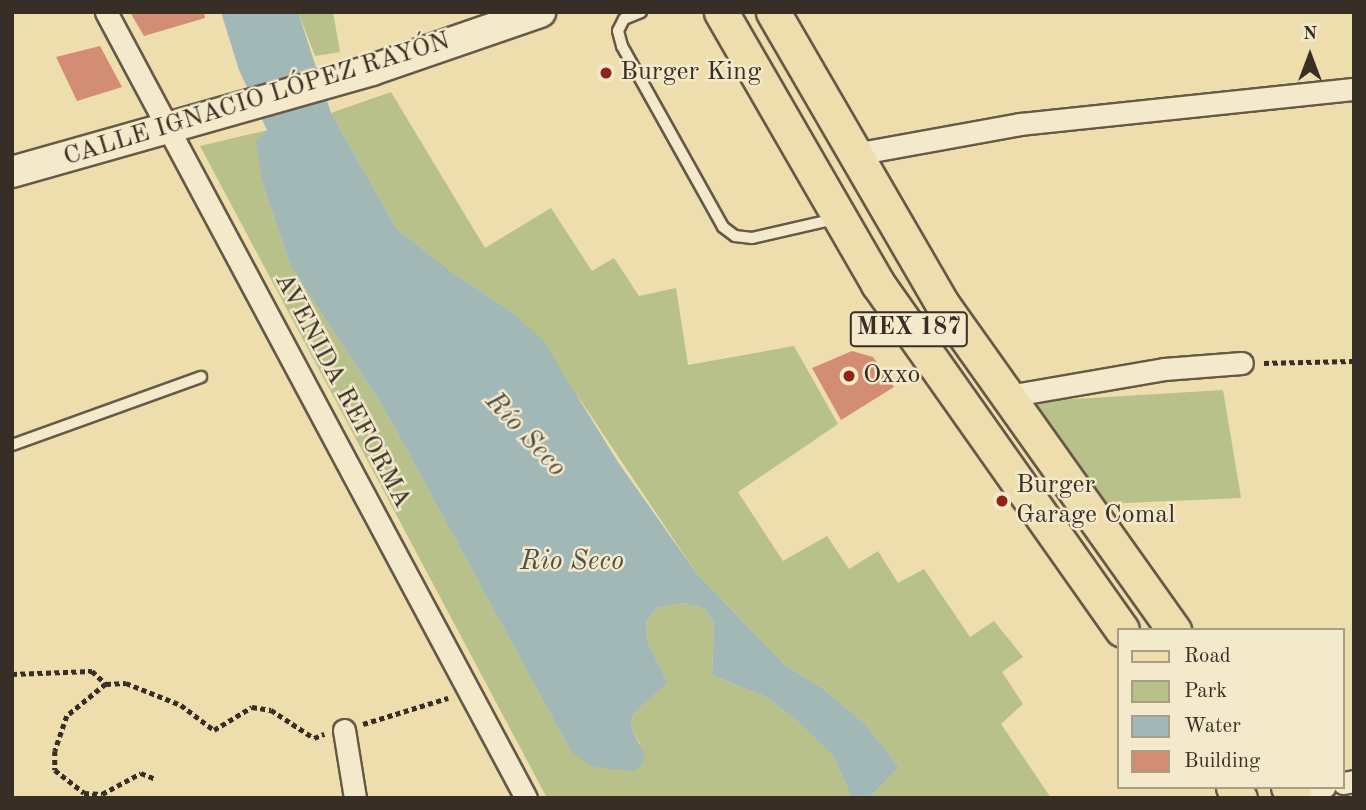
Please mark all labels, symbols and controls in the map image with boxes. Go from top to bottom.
north arrow [1275,21,1345,91]
text: N [1303,25,1317,44]
street label: CALLE IGNACIO LÓPEZ RAYÓN [60,26,454,174]
place label: Burger King [620,57,761,89]
marker: Burger King [598,65,614,81]
street label: AVENIDA REFORMA [267,268,417,514]
road number: MEX 187 [850,308,968,350]
place label: Oxxo [863,360,921,392]
marker: Oxxo [841,368,857,384]
water label: Río Seco [477,386,573,484]
place label: Burger Garage Comal [1016,470,1175,532]
marker: Burger Garage Comal [994,493,1010,509]
water label: Rio Seco [520,545,624,579]
legend [1118,628,1345,789]
text: Road [1184,646,1231,667]
text: Park [1184,681,1227,702]
text: Water [1184,716,1241,737]
text: Building [1184,751,1260,772]

